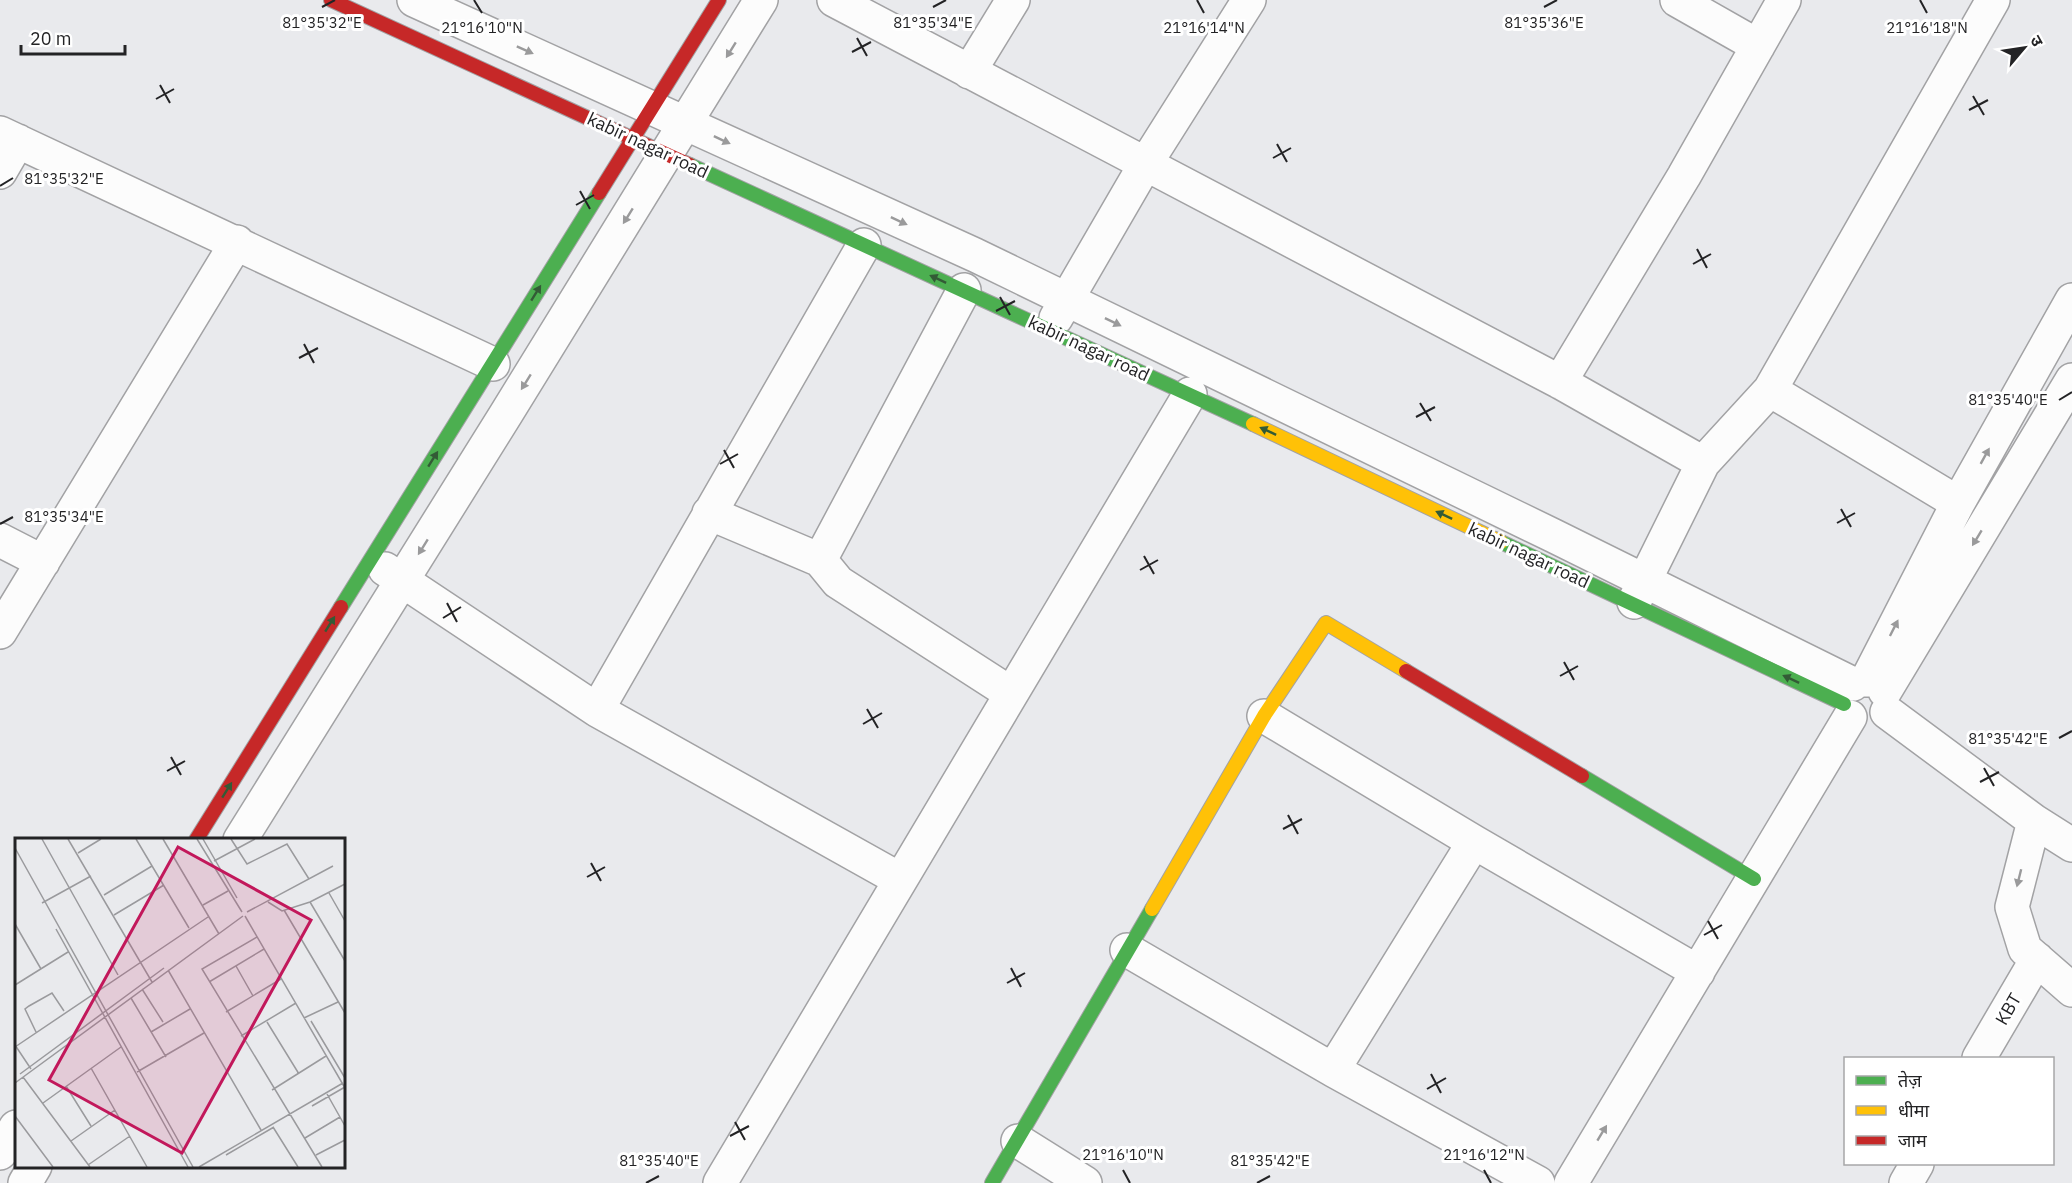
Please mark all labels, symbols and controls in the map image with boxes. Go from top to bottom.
text: 81°35'32"E [282,13,362,32]
text: 81°35'34"E [893,13,973,32]
text: 81°35'36"E [1504,13,1584,32]
scale bar [21,18,124,56]
text: 21°16'10"N [441,18,523,37]
text: 21°16'14"N [1163,18,1245,37]
text: 21°16'18"N [1886,18,1968,37]
north arrow [1994,18,2054,78]
text: 20 m [30,27,72,50]
text: उ [2026,32,2048,50]
one-way arrow [725,42,736,58]
one-way arrow [516,46,533,55]
street label: kabir nagar road [584,107,712,183]
one-way arrow [713,135,730,144]
text: 81°35'32"E [24,169,104,188]
one-way arrow [623,208,634,224]
one-way arrow [890,216,907,225]
one-way arrow [930,274,947,283]
one-way arrow [531,285,542,301]
street label: kabir nagar road [1025,310,1153,386]
one-way arrow [1105,318,1122,327]
one-way arrow [520,374,531,390]
text: 81°35'40"E [1968,390,2048,409]
one-way arrow [1259,427,1276,436]
one-way arrow [1979,448,1990,464]
one-way arrow [428,451,439,467]
text: 81°35'34"E [24,507,104,526]
one-way arrow [1435,510,1452,519]
street label: kabir nagar road [1465,517,1593,593]
one-way arrow [1972,530,1982,547]
one-way arrow [417,539,428,555]
one-way arrow [325,616,336,633]
one-way arrow [1889,620,1898,637]
one-way arrow [1783,674,1800,683]
text: 81°35'42"E [1968,729,2048,748]
one-way arrow [221,782,232,798]
inset map [15,838,345,1168]
one-way arrow [2014,869,2024,887]
street label: KBT [1990,989,2026,1029]
legend [1844,1057,2054,1165]
text: तेज़ [1898,1069,1922,1092]
text: धीमा [1898,1099,1929,1122]
one-way arrow [1596,1125,1607,1141]
text: जाम [1898,1129,1928,1152]
text: 21°16'10"N [1082,1145,1164,1164]
text: 21°16'12"N [1443,1145,1525,1164]
text: 81°35'40"E [619,1151,699,1170]
text: 81°35'42"E [1230,1151,1310,1170]

